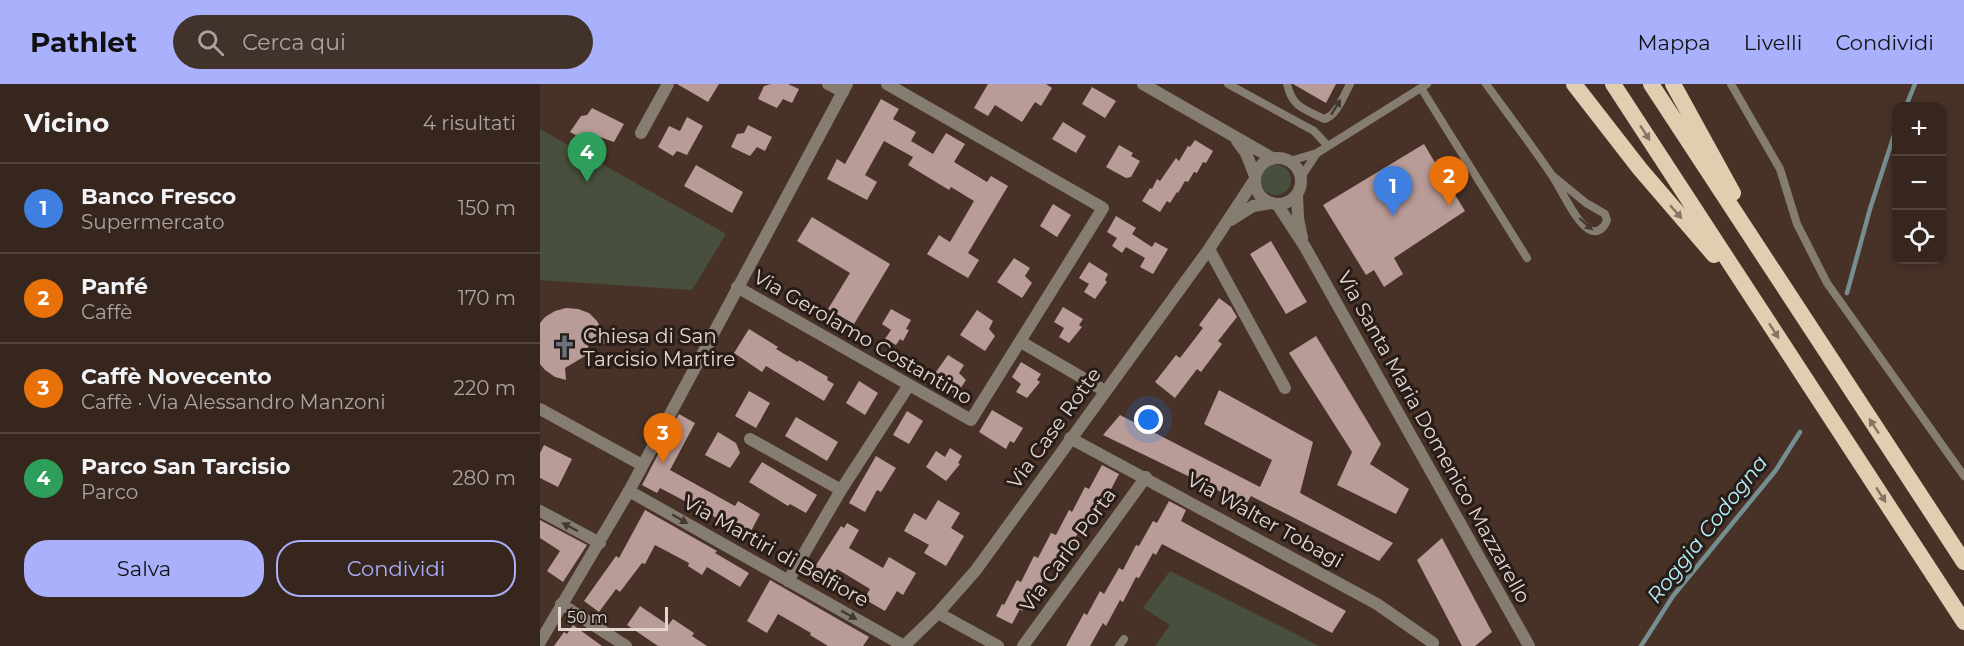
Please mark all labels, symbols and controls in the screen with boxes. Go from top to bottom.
search box [173,15,593,69]
text: Pathlet [30,25,137,59]
icon: search [194,26,227,59]
text: Cerca qui [242,29,346,56]
text: Mappa [1637,30,1711,55]
text: Livelli [1744,30,1802,55]
text: Condividi [1835,30,1934,55]
one-way arrow [1331,99,1342,116]
map controls [1892,102,1946,264]
button: + [1892,102,1946,156]
text: Vicino [24,107,109,139]
text: 4 risultati [423,111,516,135]
one-way arrow [1639,125,1650,141]
pin: 4 [568,132,606,182]
pin: 2 [1430,156,1468,206]
button: − [1892,156,1946,210]
pin: 1 [1374,166,1412,216]
text: Banco Fresco [81,183,236,210]
text: 1 [40,196,47,220]
text: 150 m [458,196,516,220]
one-way arrow [1670,204,1683,220]
text: Supermercato [81,210,225,234]
button: locate [1892,210,1946,264]
one-way arrow [1578,217,1593,231]
street label: Via Gerolamo Costantino [749,264,977,410]
street label: Via Santa Maria Domenico Mazzarello [1332,267,1536,607]
text: Panfé [81,273,148,300]
text: 2 [38,286,49,310]
text: 170 m [458,286,516,310]
text: Caffè [81,300,132,324]
one-way arrow [1769,323,1780,340]
place label: Chiesa di San Tarcisio Martire [583,324,735,371]
church icon: Chiesa di San Tarcisio Martire [552,334,578,360]
text: Caffè Novecento [81,363,272,390]
street label: Via Case Rotte [1002,363,1106,493]
text: 3 [38,376,49,400]
text: 220 m [454,376,516,400]
text: Caffè · Via Alessandro Manzoni [81,390,386,414]
your location [1134,405,1163,434]
pin: 3 [644,414,682,463]
one-way arrow [1869,417,1880,434]
water label: Roggia Codogna [1642,450,1772,608]
text: Parco San Tarcisio [81,453,290,480]
text: 4 [37,466,50,490]
text: 280 m [452,466,516,490]
street label: Via Walter Tobagi [1183,467,1347,573]
text: Parco [81,480,138,504]
street label: Via Carlo Porta [1015,483,1121,617]
one-way arrow [1875,487,1886,503]
street label: Via Martiri di Belfiore [679,490,873,612]
one-way arrow [671,514,688,524]
one-way arrow [561,522,578,532]
button: Salva [24,540,264,597]
button: Condividi [276,540,516,597]
scale bar [558,604,668,632]
text: 50 m [567,608,608,627]
one-way arrow [841,610,857,621]

